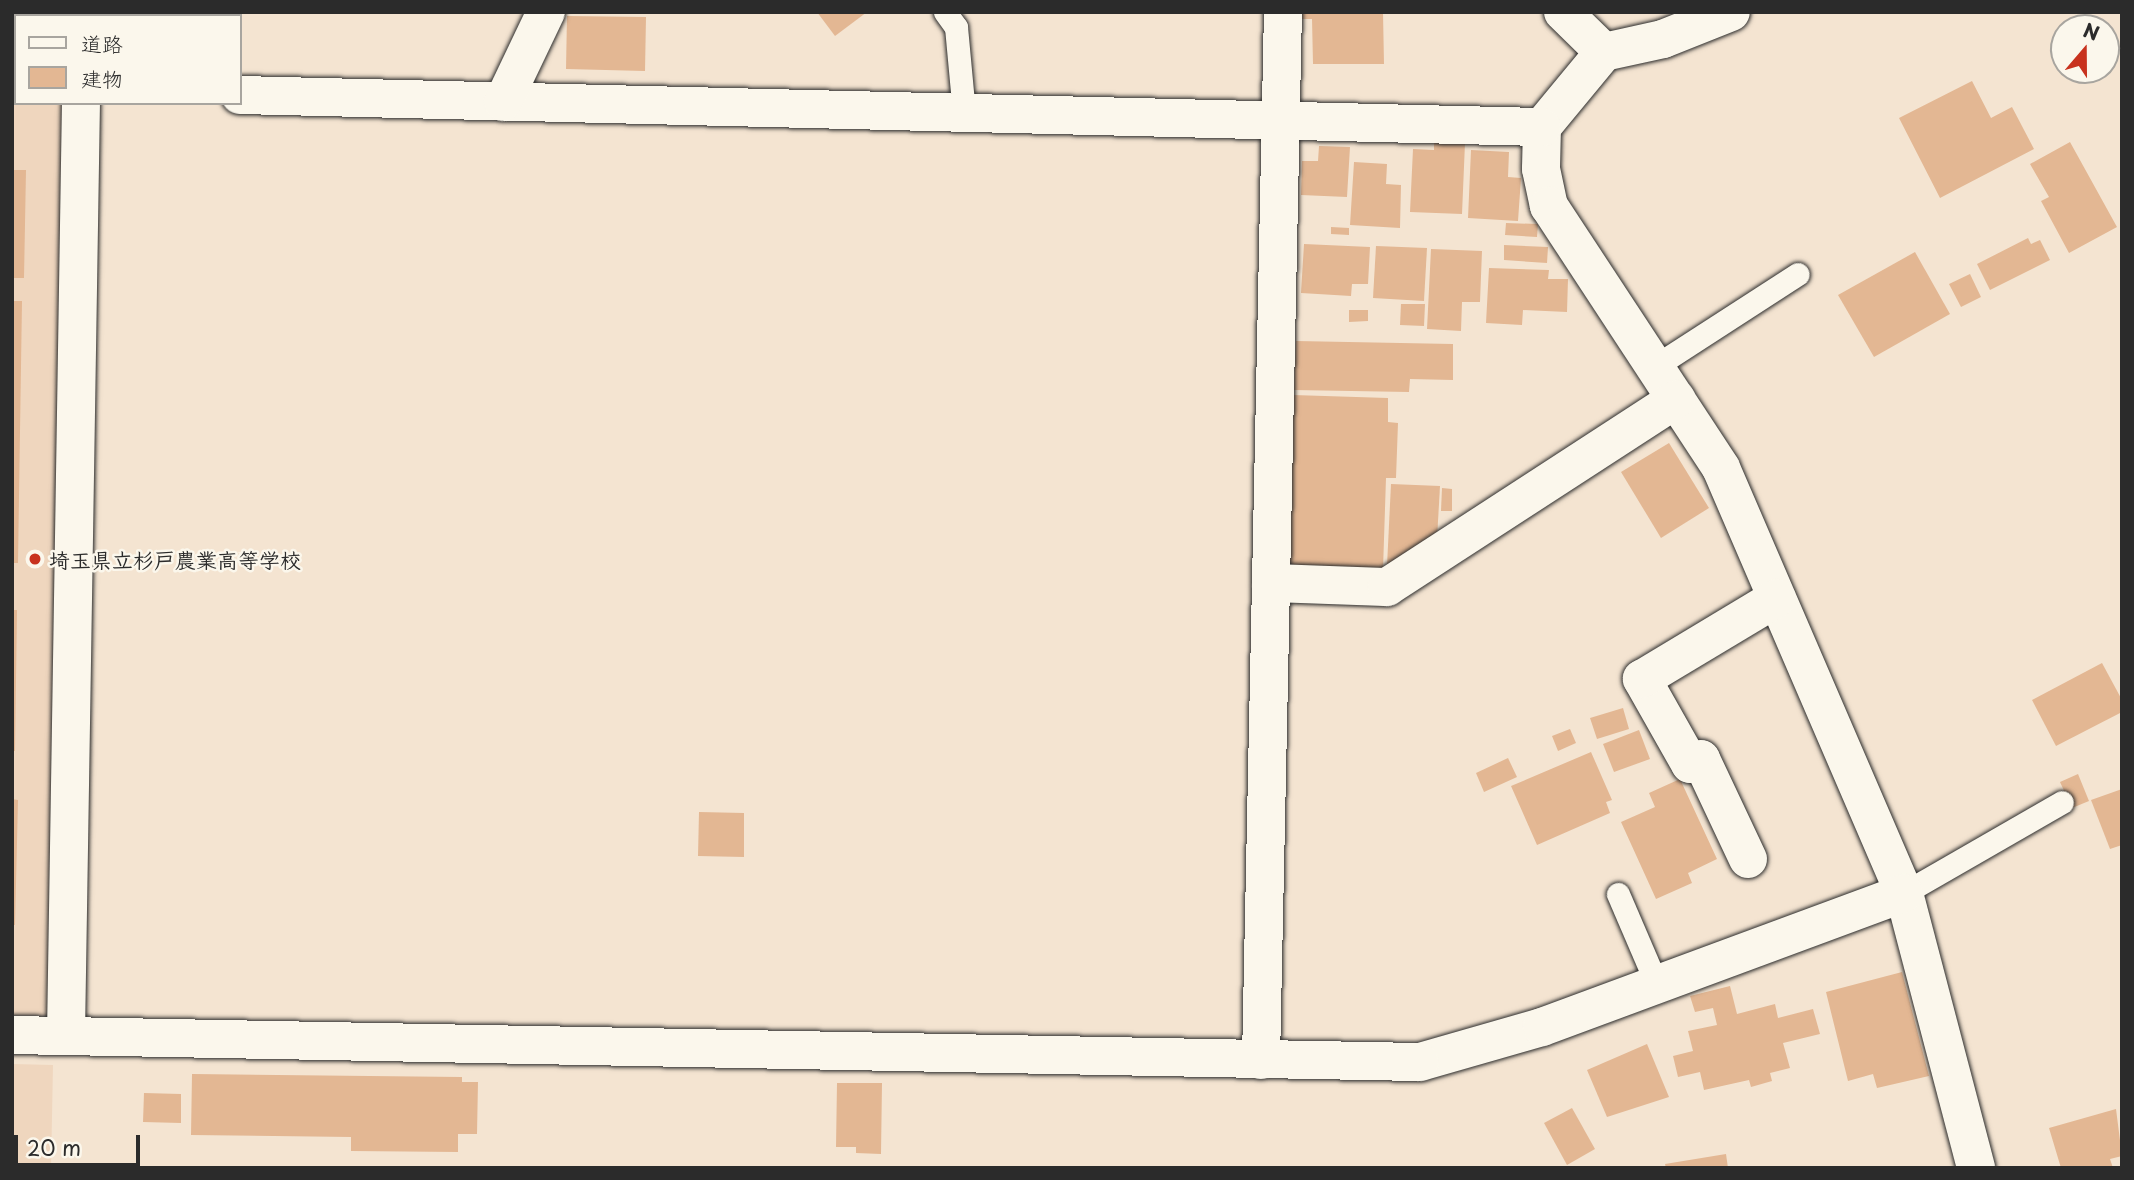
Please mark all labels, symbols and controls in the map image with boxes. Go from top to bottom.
legend [14,14,242,105]
north arrow [2050,14,2120,84]
text: N [2080,15,2103,47]
text: 道路 [81,27,123,59]
text: 建物 [81,62,123,94]
place label: 埼玉県立杉戸農業高等学校 [49,546,301,572]
marker: 埼玉県立杉戸農業高等学校 [27,551,43,567]
scale bar [18,1120,144,1164]
text: 20 m [27,1131,81,1163]

